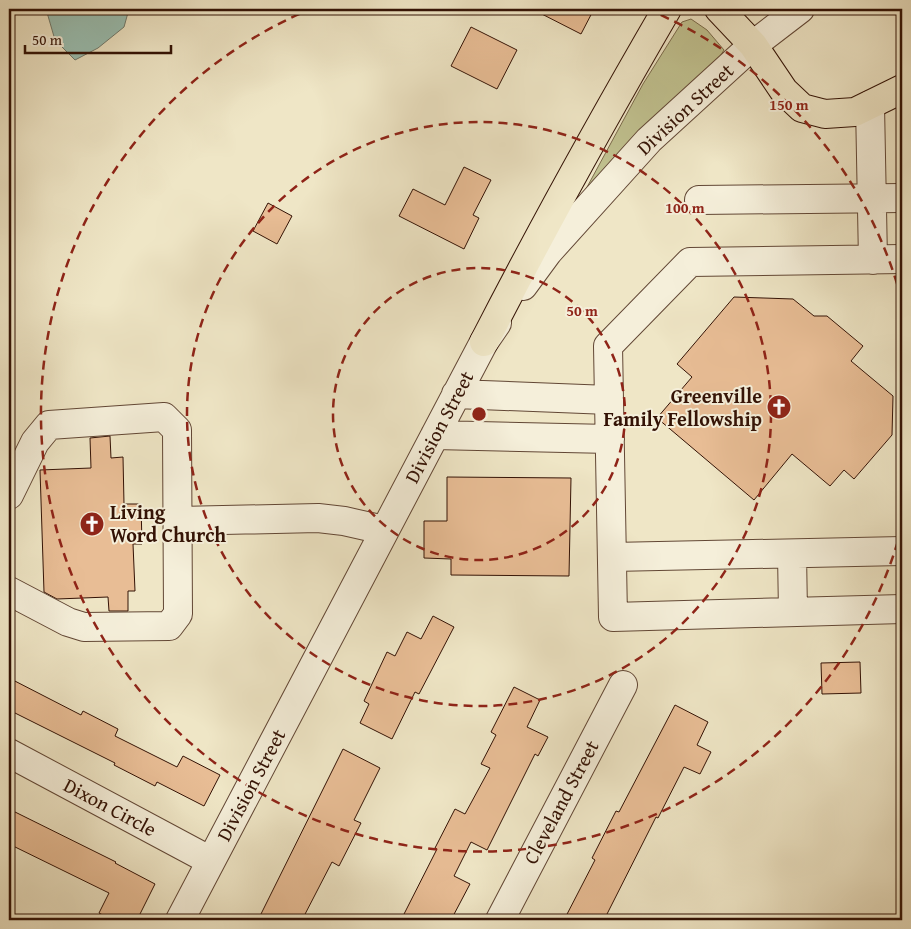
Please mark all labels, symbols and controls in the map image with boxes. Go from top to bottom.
scale bar [25,22,171,54]
text: 50 m [32,29,63,50]
street label: Division Street [630,56,740,161]
text: 150 m [769,94,809,115]
text: 100 m [665,197,705,218]
text: 50 m [566,300,598,321]
street label: Division Street [397,366,480,488]
place label: Greenville Family Fellowship [603,381,762,433]
church icon: Greenville Family Fellowship [766,394,792,420]
centre of rings [470,405,488,423]
place label: Living Word Church [110,497,226,549]
church icon: Living Word Church [79,511,105,537]
street label: Division Street [209,724,292,846]
street label: Cleveland Street [516,735,605,869]
street label: Dixon Circle [59,770,162,843]

